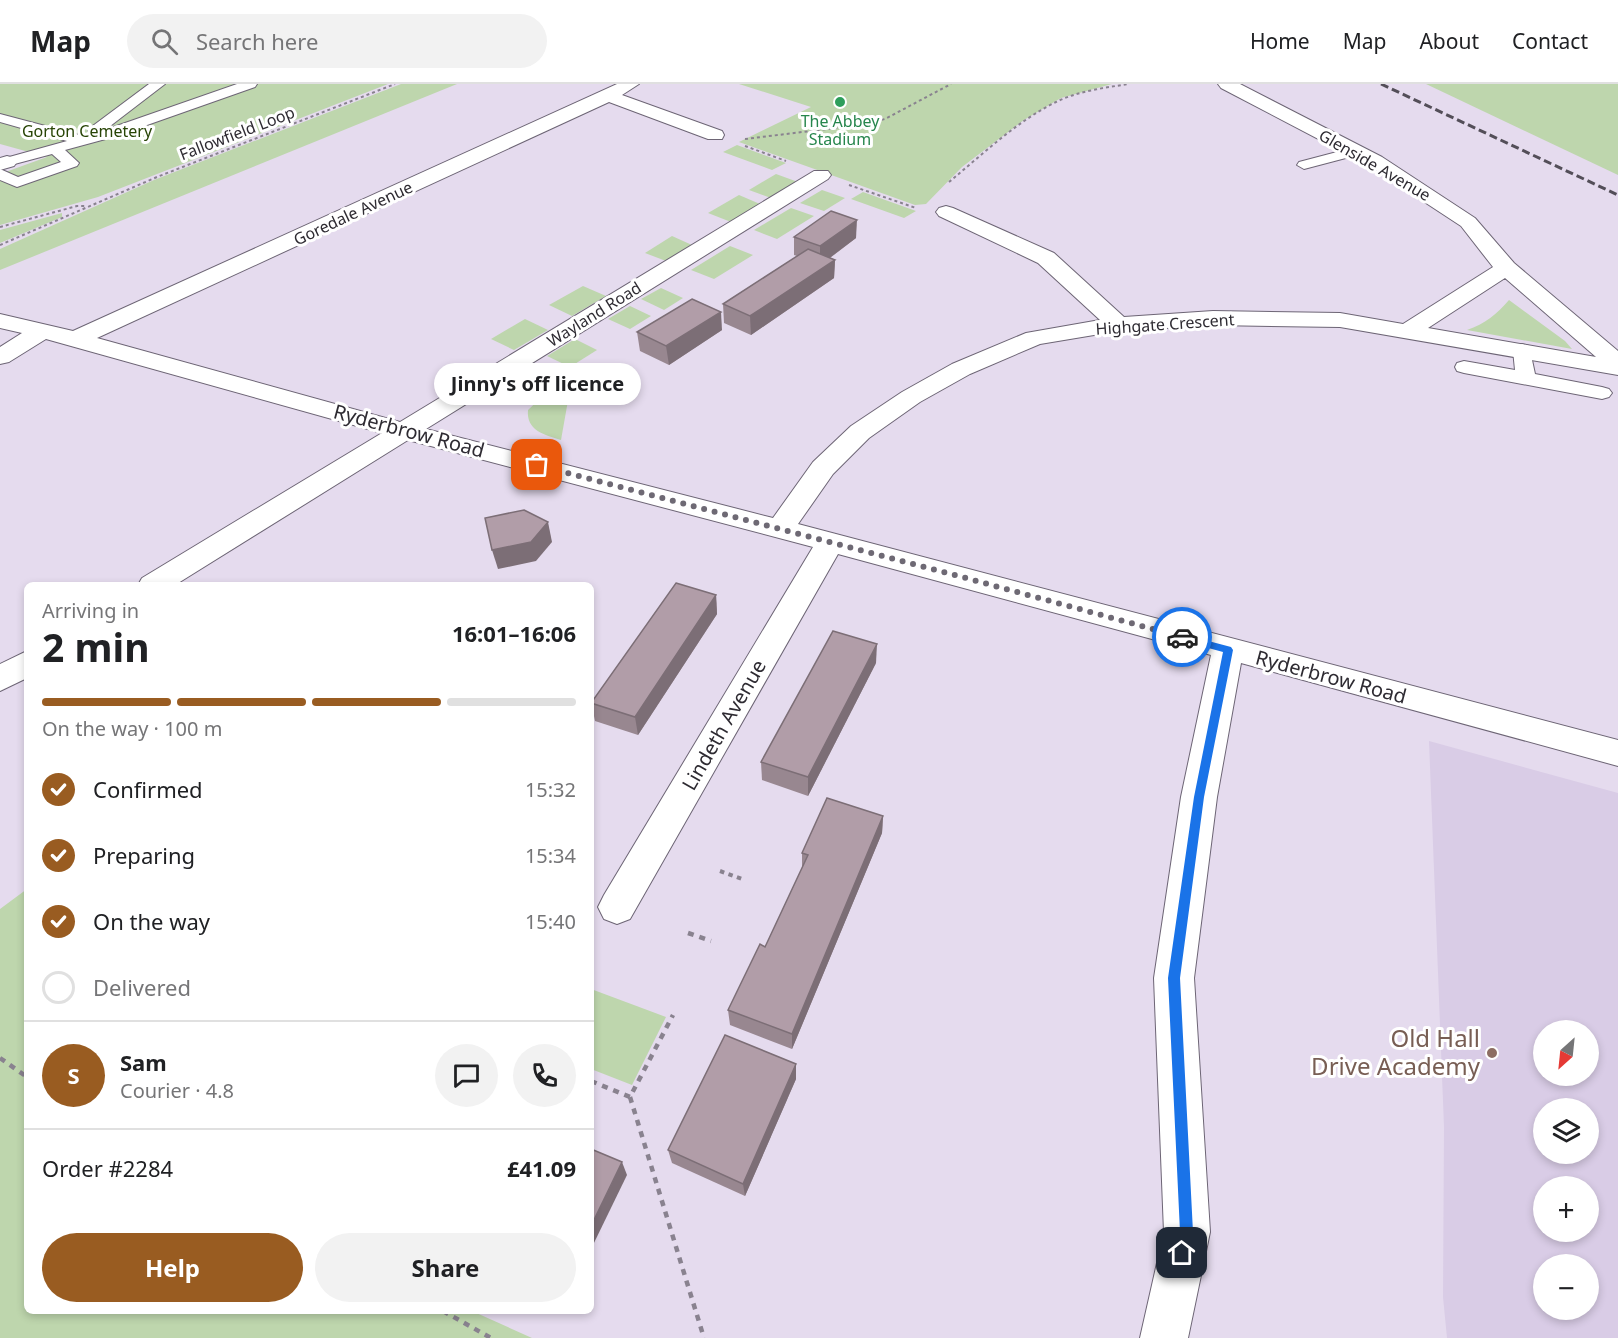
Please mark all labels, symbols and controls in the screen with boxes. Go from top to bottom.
search box [127,14,547,68]
text: Map [30,22,91,60]
icon: search [148,25,181,58]
text: Search here [196,26,318,56]
text: Home [1250,27,1310,55]
text: Map [1343,27,1386,55]
text: About [1419,27,1479,55]
text: Contact [1512,27,1588,55]
marker: The Abbey Stadium [833,95,847,109]
street label: Fallowfield Loop [176,101,298,165]
place label: The Abbey Stadium [801,110,880,150]
park label: Gorton Cemetery [22,120,153,142]
street label: Glenside Avenue [1315,124,1435,206]
street label: Goredale Avenue [290,176,416,250]
street label: Wayland Road [543,276,645,352]
street label: Highgate Crescent [1095,308,1235,340]
callout: Jinny's off licence [434,363,640,405]
text: Jinny's off licence [451,370,624,397]
street label: Ryderbrow Road [331,397,488,464]
pin [511,439,562,490]
icon: bag [520,448,553,481]
text: Arriving in [42,597,139,624]
courier [1152,607,1212,667]
text: 16:01–16:06 [452,618,576,648]
text: 2 min [42,620,149,673]
icon: car [1166,621,1199,654]
street label: Ryderbrow Road [1253,643,1410,710]
street label: Lindeth Avenue [675,655,772,795]
text: On the way · 100 m [42,715,222,742]
icon: check [42,773,75,806]
text: Confirmed [93,774,203,804]
text: 15:32 [525,776,576,803]
icon: check [42,839,75,872]
text: Preparing [93,840,195,870]
text: 15:34 [525,842,576,869]
icon: check [42,905,75,938]
text: On the way [93,906,210,936]
text: 15:40 [525,908,576,935]
text: Delivered [93,972,191,1002]
north arrow [1533,1020,1599,1086]
map controls [1533,1020,1599,1320]
place label: Old Hall Drive Academy [1311,1021,1481,1082]
button: chat [435,1044,498,1107]
button: phone [513,1044,576,1107]
marker: Old Hall Drive Academy [1485,1046,1499,1060]
text: Sam [120,1047,167,1077]
text: S [67,1060,80,1090]
text: Courier · 4.8 [120,1077,234,1104]
button: layers [1533,1098,1599,1164]
text: Order #2284 [42,1153,173,1183]
text: £41.09 [507,1153,576,1183]
button: + [1533,1176,1599,1242]
pin [1156,1227,1207,1278]
button: Help [42,1233,303,1302]
button: Share [315,1233,576,1302]
icon: home [1165,1236,1198,1269]
button: − [1533,1254,1599,1320]

